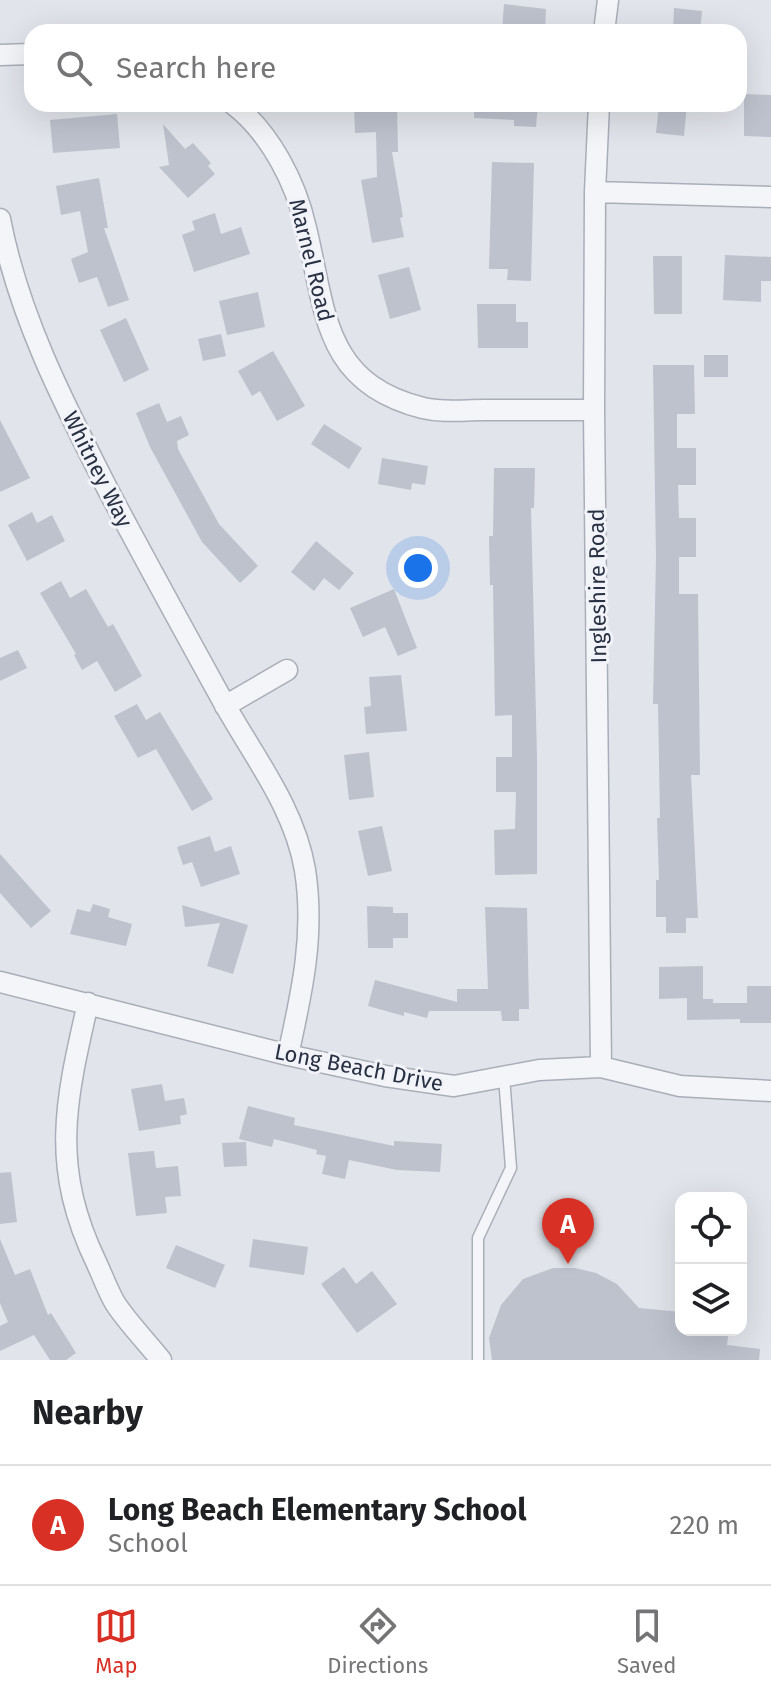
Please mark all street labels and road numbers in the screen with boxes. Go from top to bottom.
street label: Marnel Road [283,196,340,324]
street label: Whitney Way [57,407,138,532]
street label: Ingleshire Road [583,508,612,664]
street label: Long Beach Drive [272,1038,446,1097]

